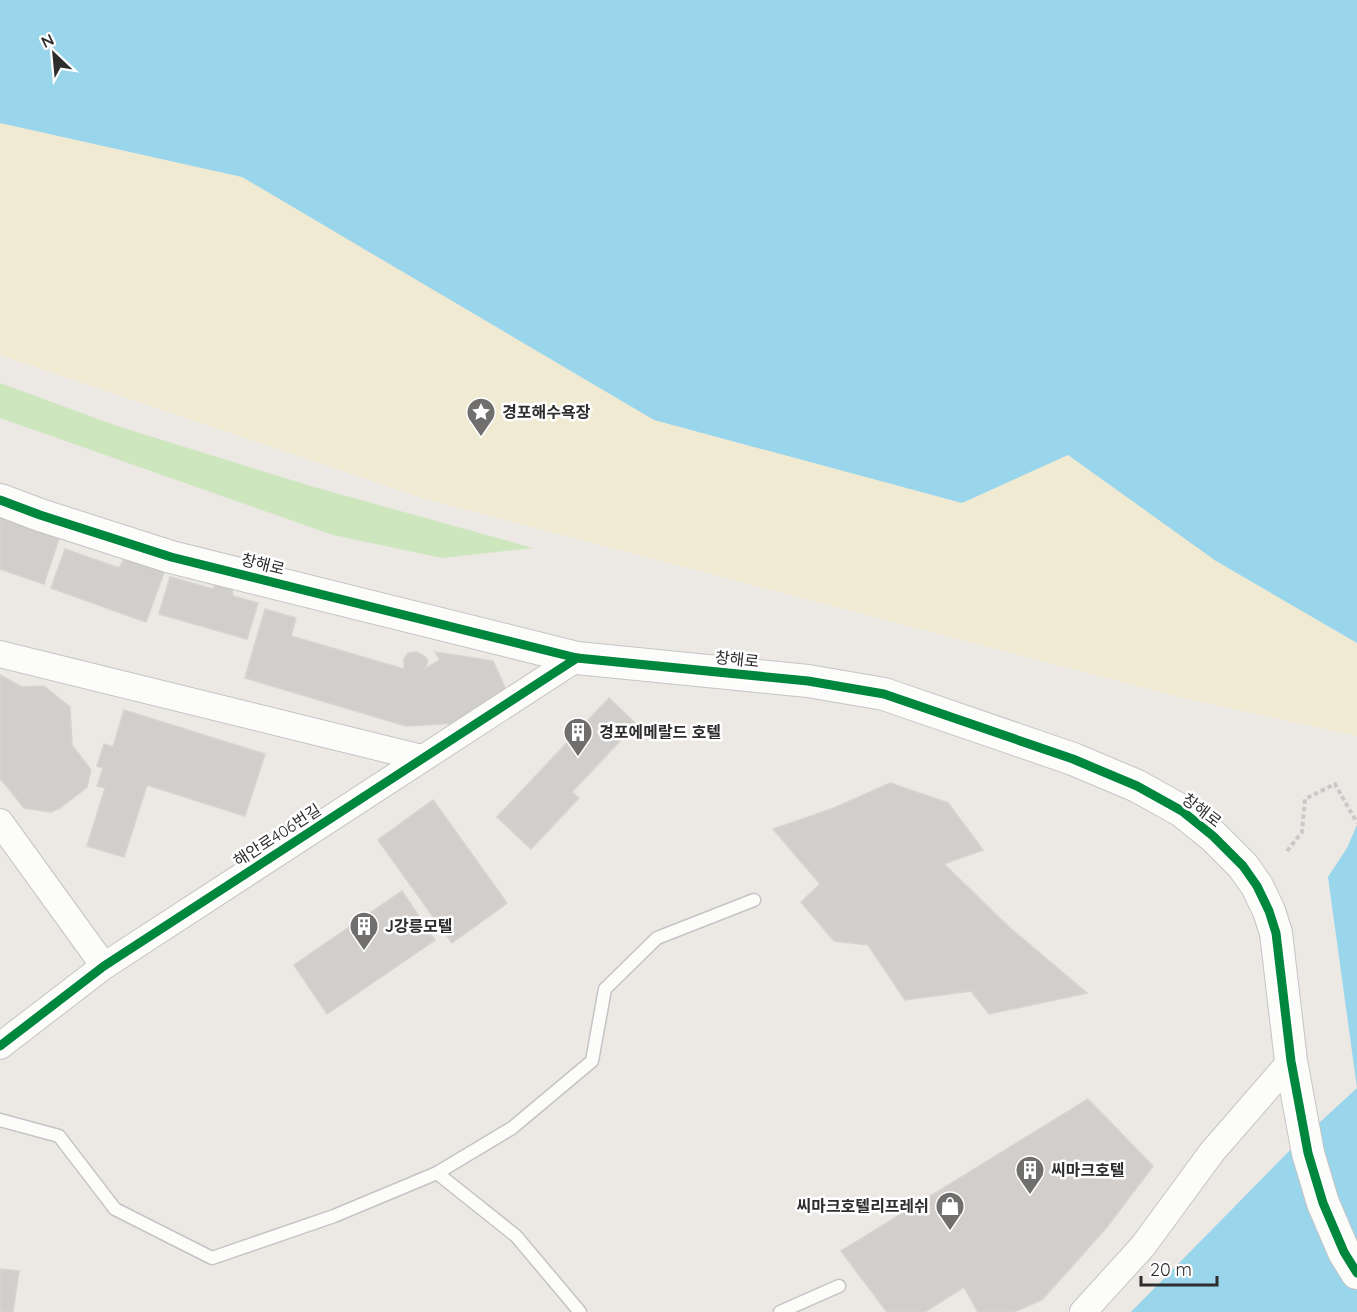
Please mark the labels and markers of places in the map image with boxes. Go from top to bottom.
place icon: 경포해수욕장 [465,396,497,438]
place label: 경포해수욕장 [502,402,591,422]
building icon: 경포에메랄드 호텔 [562,716,594,758]
place label: 경포에메랄드 호텔 [599,722,721,742]
building icon: J강릉모텔 [348,910,380,952]
place label: J강릉모텔 [385,916,453,936]
building icon: 씨마크호텔 [1014,1154,1046,1196]
place label: 씨마크호텔 [1051,1160,1125,1180]
shop icon: 씨마크호텔리프레쉬 [934,1190,966,1232]
place label: 씨마크호텔리프레쉬 [797,1196,929,1216]

